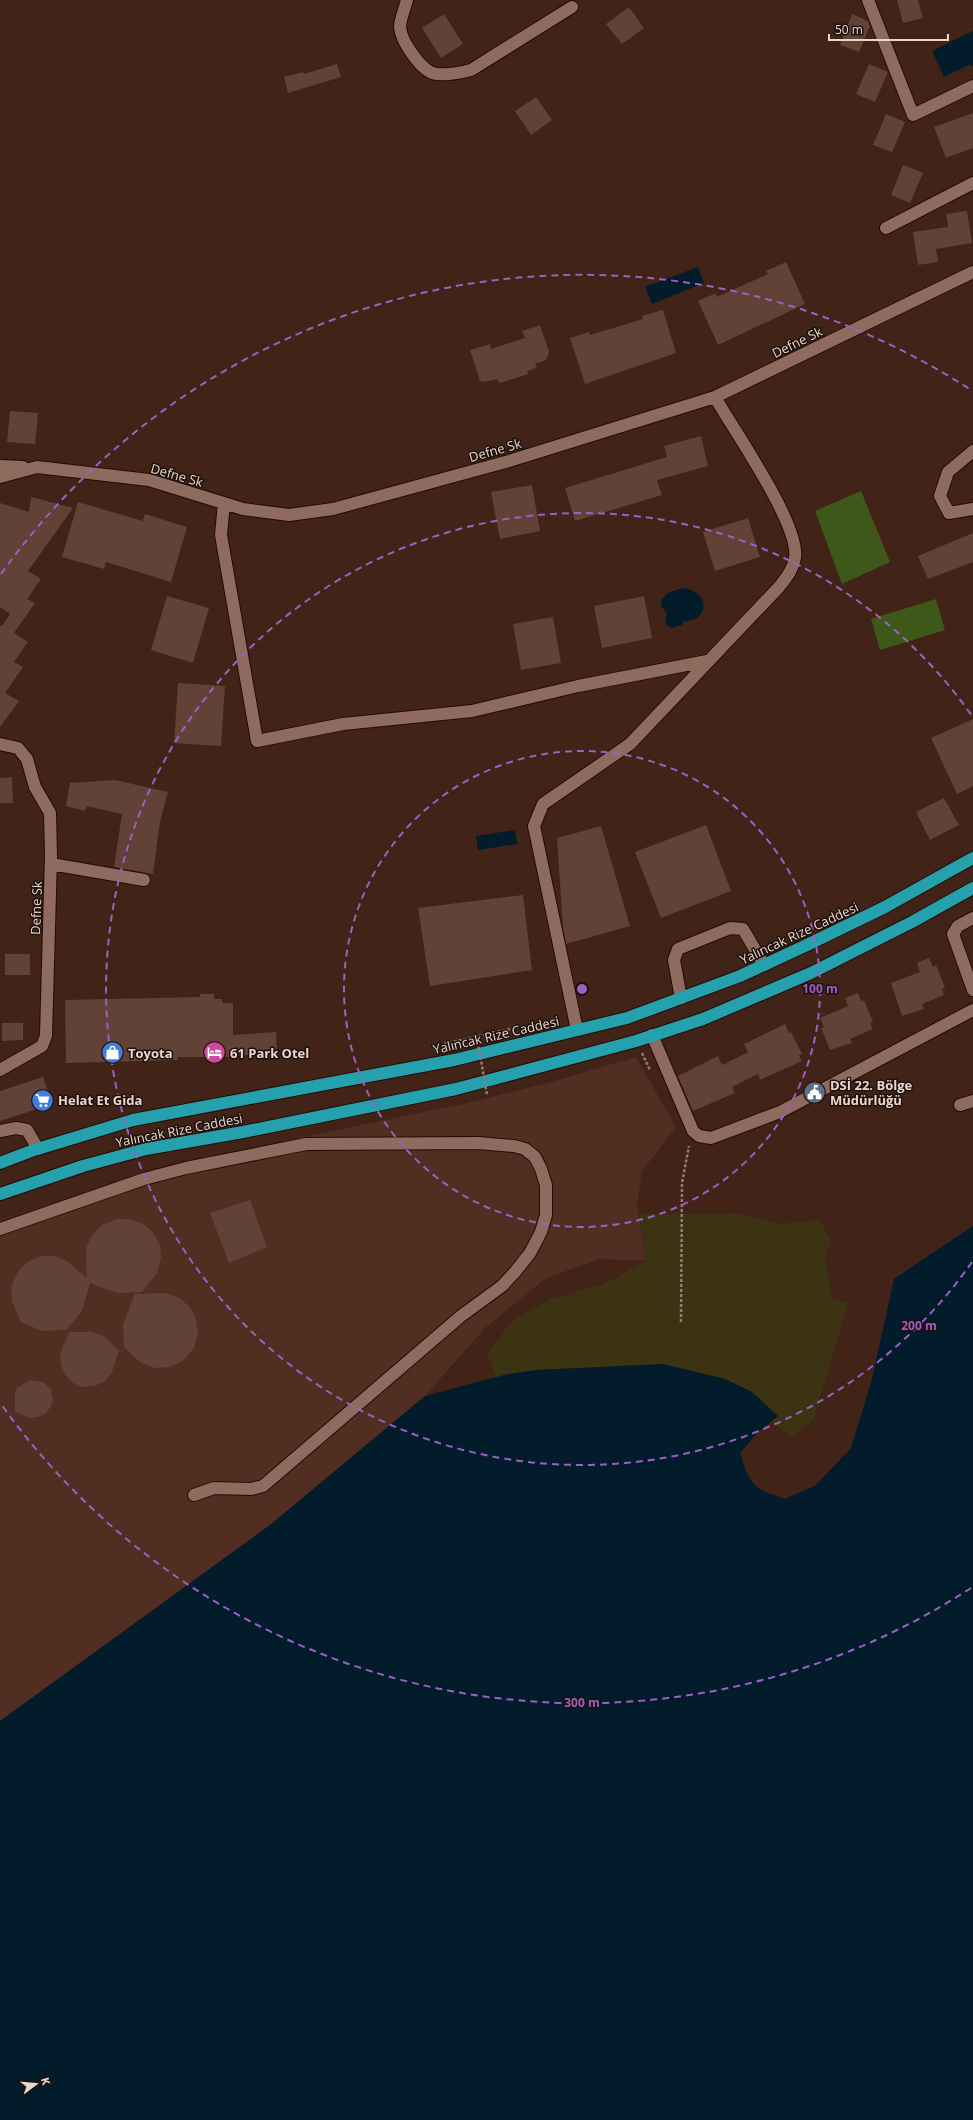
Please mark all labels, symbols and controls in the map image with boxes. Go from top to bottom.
scale bar [829,16,948,42]
text: 50 m [835,21,863,38]
street label: Defne Sk [769,322,825,362]
street label: Defne Sk [467,434,523,466]
street label: Defne Sk [149,459,205,491]
street label: Defne Sk [26,881,46,935]
street label: Yalıncak Rize Caddesi [737,898,861,968]
text: 100 m [802,980,838,997]
centre of rings [575,982,589,996]
street label: Yalıncak Rize Caddesi [431,1012,561,1058]
shop icon: Toyota [99,1040,125,1066]
hotel icon: 61 Park Otel [201,1040,227,1066]
place label: Toyota [128,1044,173,1062]
place label: 61 Park Otel [230,1044,309,1062]
place label: DSİ 22. Bölge Müdürlüğü [830,1076,913,1109]
public building icon: DSİ 22. Bölge Müdürlüğü [802,1079,828,1105]
supermarket icon: Helat Et Gida [29,1087,55,1113]
place label: Helat Et Gida [58,1091,142,1109]
street label: Yalıncak Rize Caddesi [114,1109,244,1151]
text: 200 m [901,1317,937,1334]
text: 300 m [564,1694,600,1711]
north arrow [16,2064,56,2104]
text: K [38,2076,55,2087]

